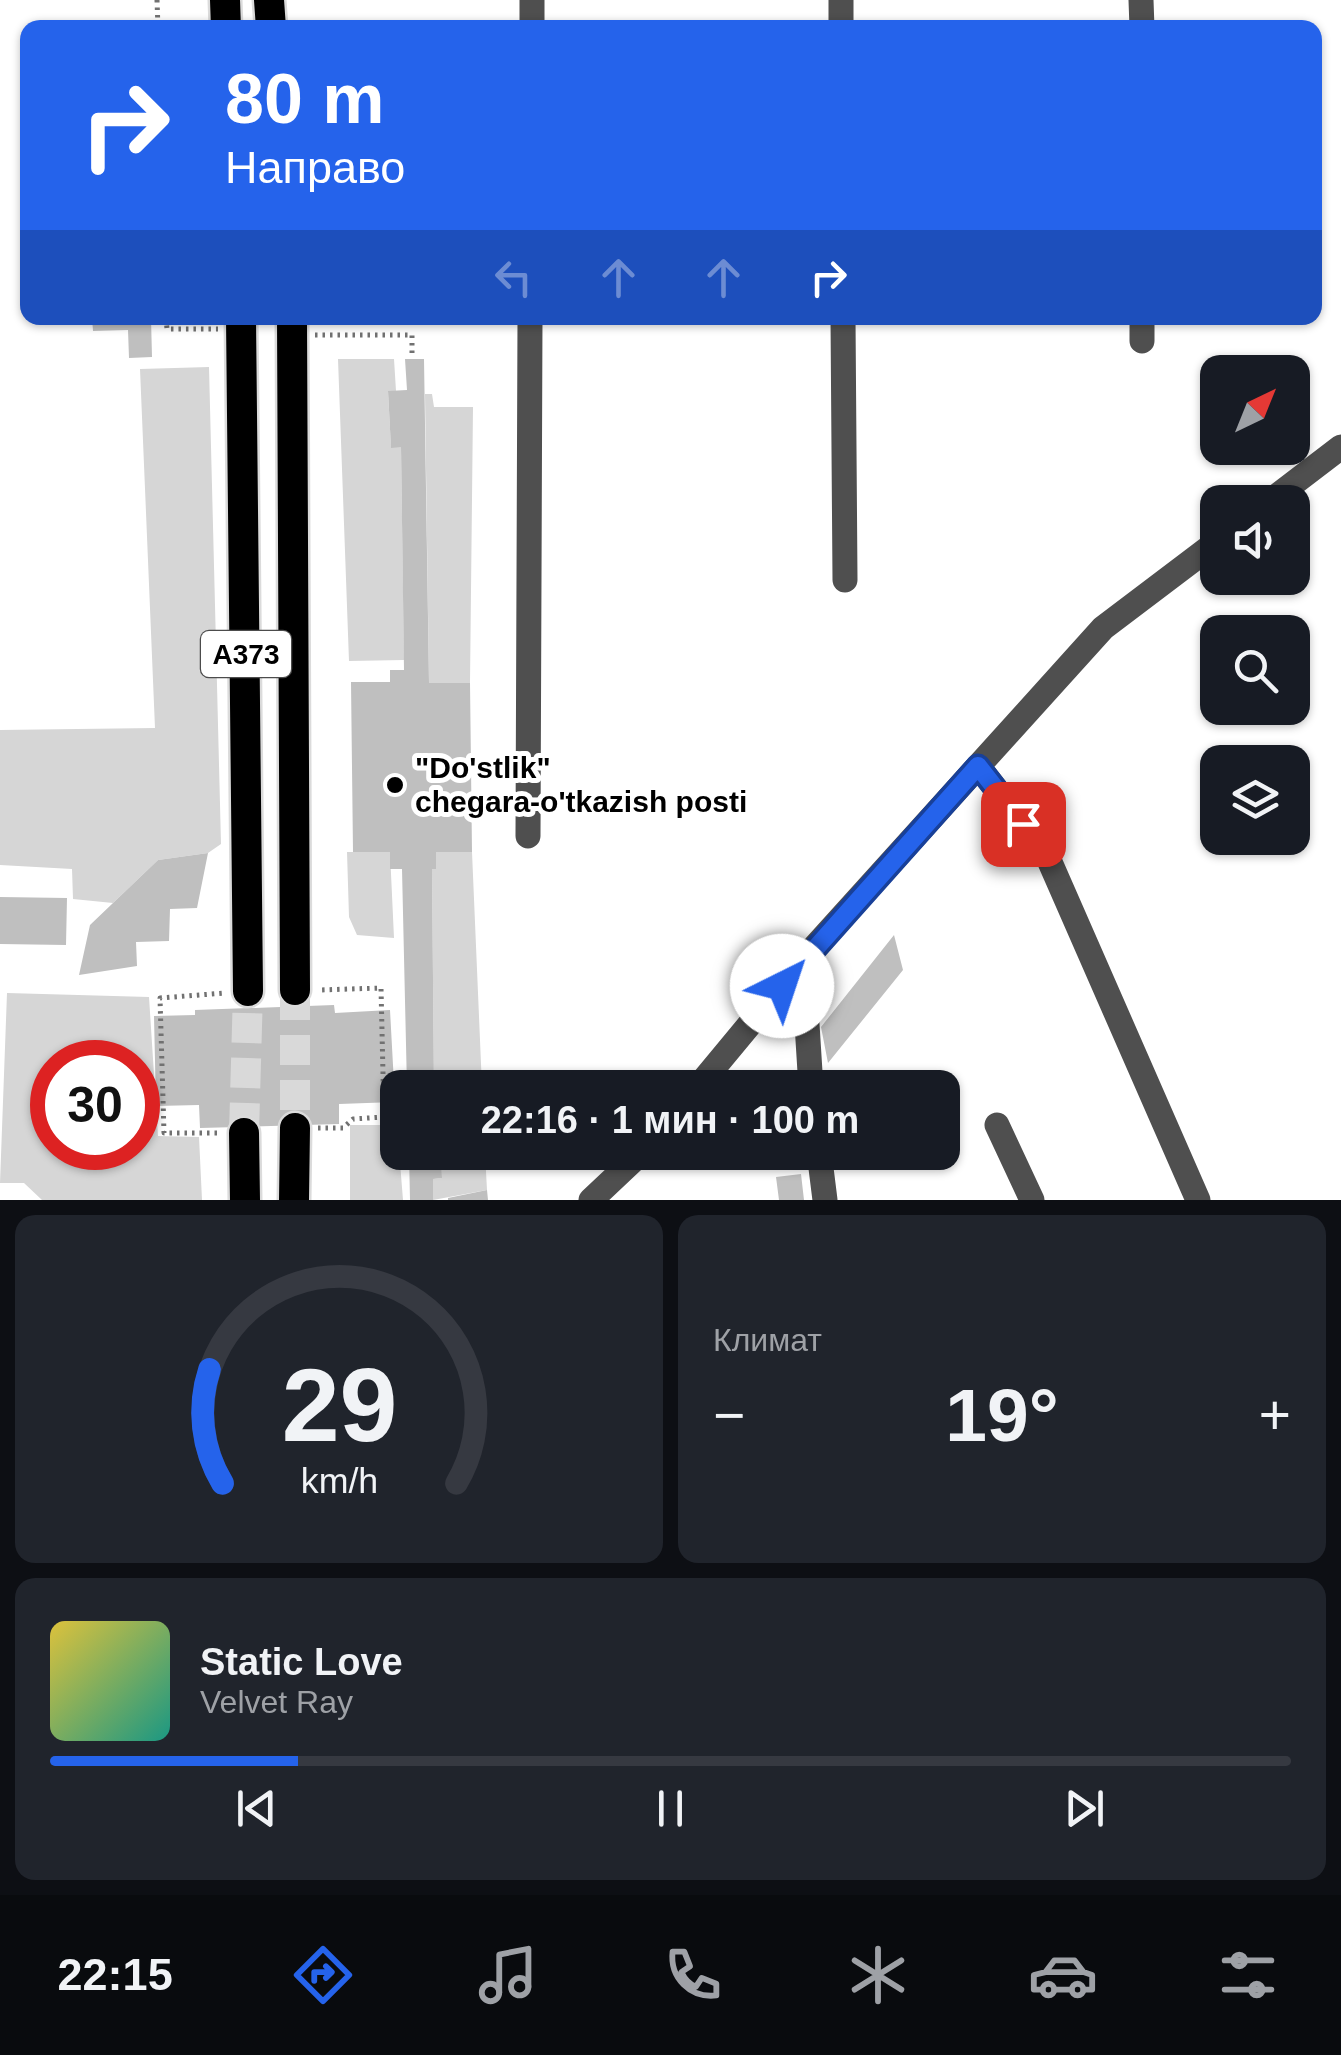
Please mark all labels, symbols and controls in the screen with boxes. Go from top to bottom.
icon: right [60,60,190,190]
text: 80 m [225,60,385,138]
text: Направо [225,142,405,193]
icon: left [486,250,541,305]
icon: ahead [591,250,646,305]
icon: ahead [696,250,751,305]
icon: right [801,250,856,305]
north arrow [1200,355,1310,465]
map controls [1200,355,1310,855]
button: sound [1200,485,1310,595]
button: search [1200,615,1310,725]
road number: A373 [201,631,291,677]
button: layers [1200,745,1310,855]
place label: "Do'stlik" chegara-o'tkazish posti [415,751,747,818]
marker: "Do'stlik" chegara-o'tkazish posti [384,774,406,796]
pin [981,782,1066,867]
icon: arrive [996,797,1051,852]
position arrow [730,934,834,1038]
speed limit sign: 30 [30,1040,160,1170]
text: 22:16 · 1 мин · 100 m [481,1099,859,1141]
text: Климат [713,1322,822,1358]
text: 29 [281,1347,397,1463]
text: 19° [945,1373,1059,1457]
text: − [713,1384,745,1446]
text: + [1259,1384,1291,1446]
text: km/h [300,1461,378,1501]
text: Static Love [200,1641,403,1683]
text: Velvet Ray [200,1684,353,1720]
icon: previous [229,1781,284,1836]
icon: pause [643,1781,698,1836]
icon: next [1057,1781,1112,1836]
icon: directions [288,1940,358,2010]
icon: music [473,1940,543,2010]
icon: phone [658,1940,728,2010]
icon: climate [843,1940,913,2010]
icon: car [1028,1940,1098,2010]
icon: filters [1213,1940,1283,2010]
text: 22:15 [58,1949,173,2000]

